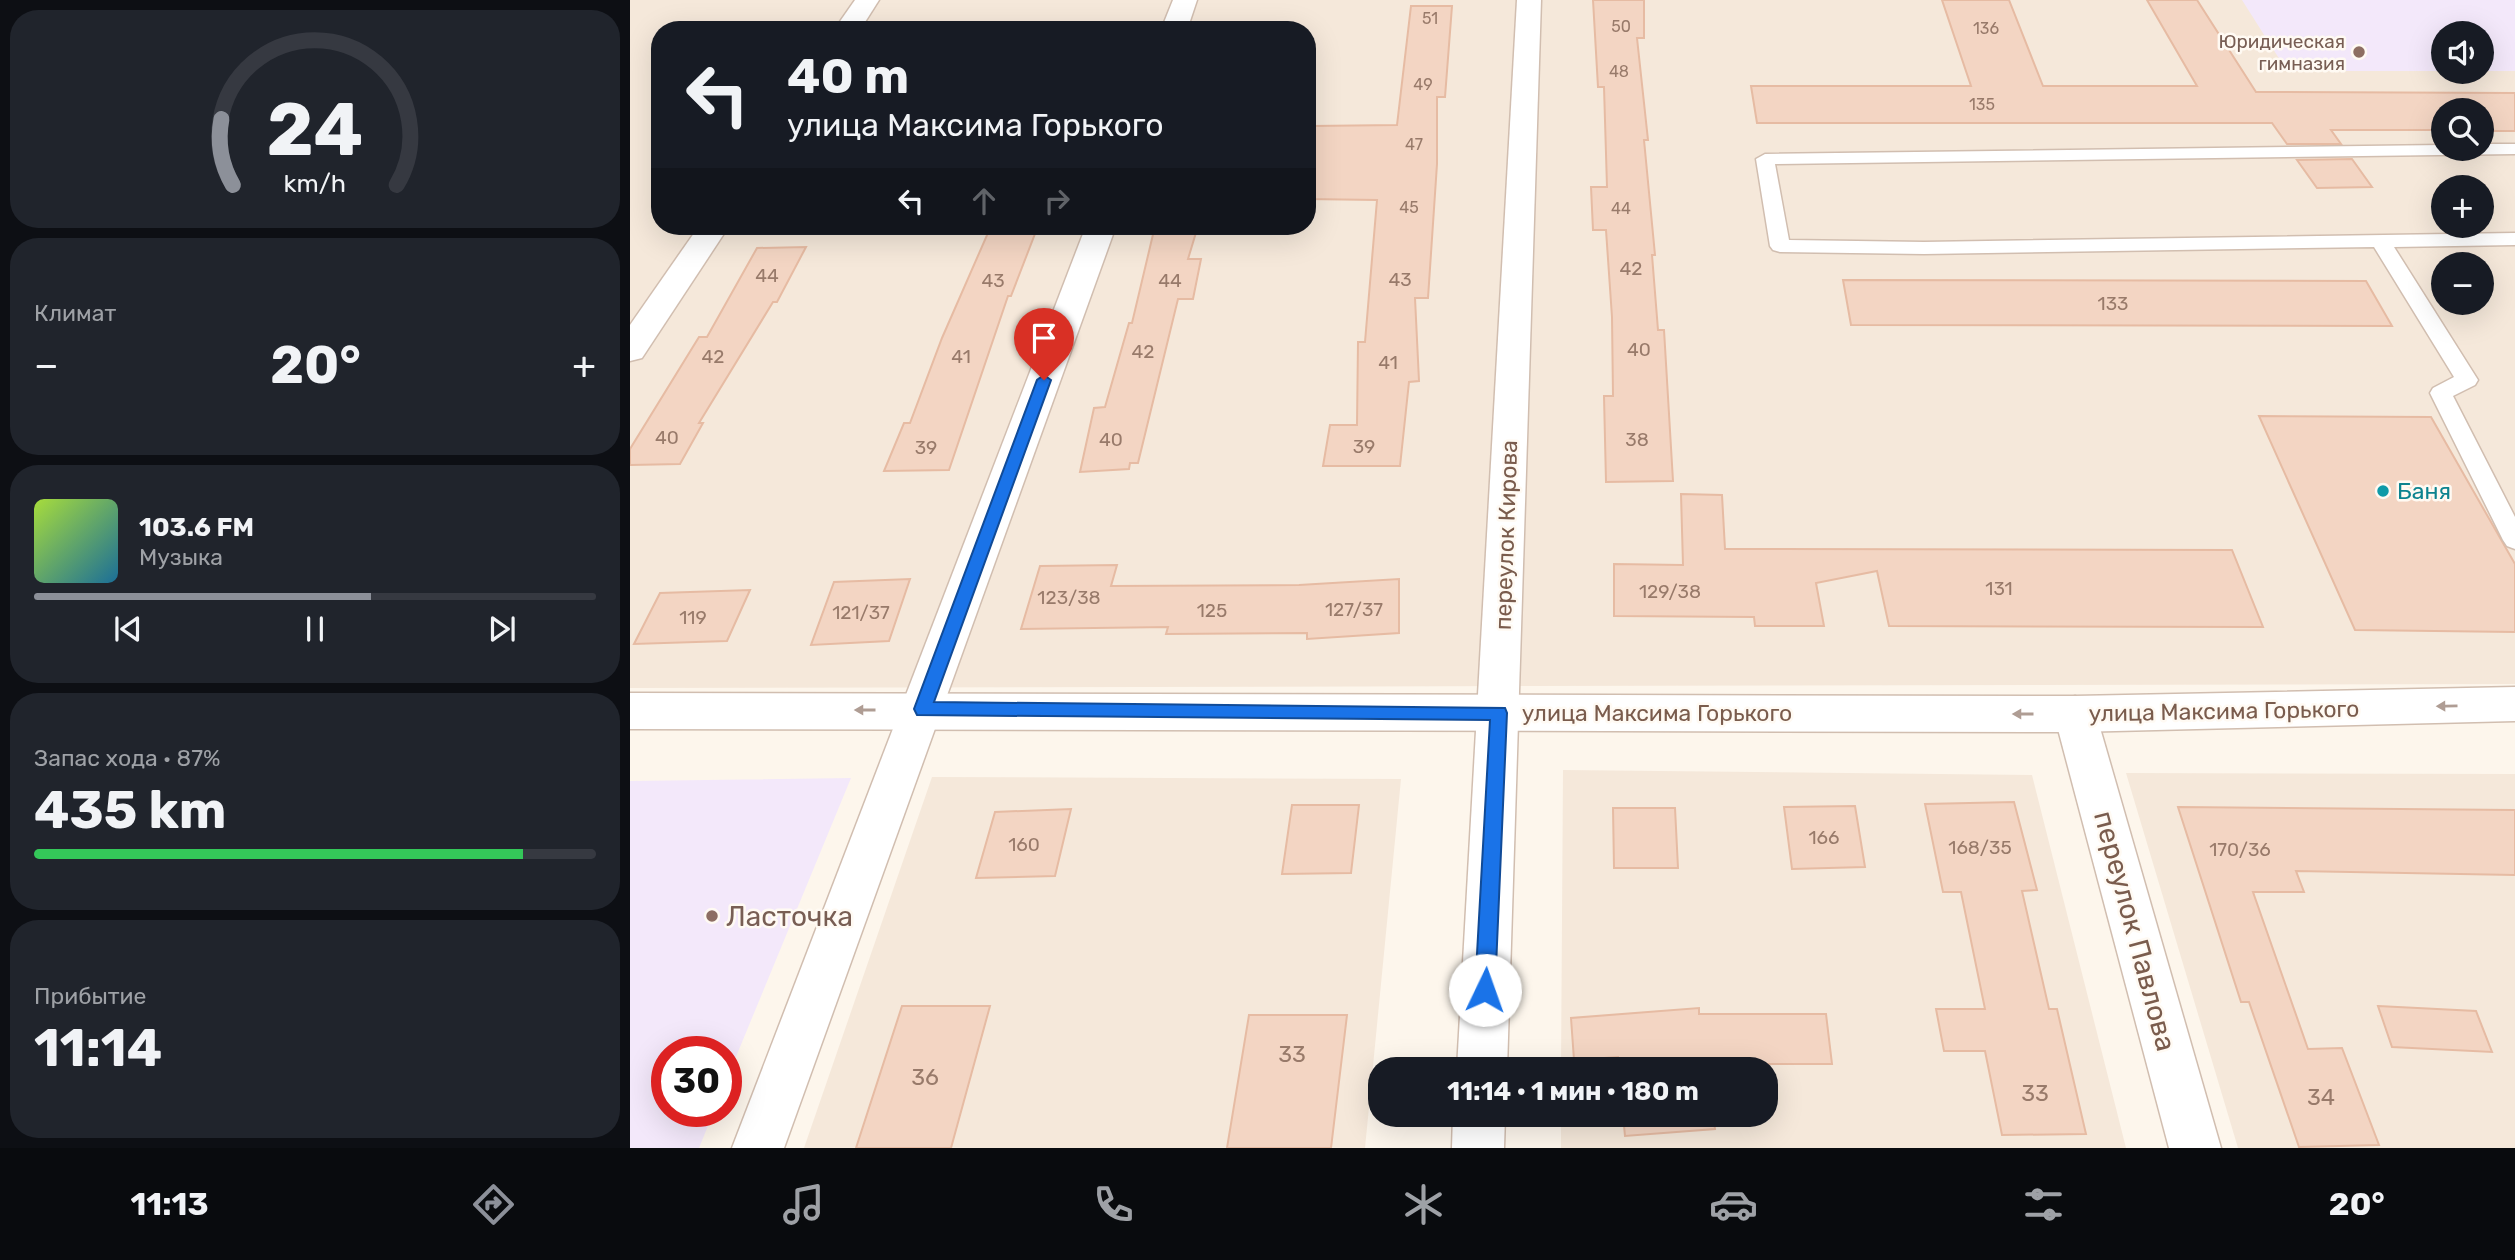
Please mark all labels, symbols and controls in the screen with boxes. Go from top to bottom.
house number: 51 [1422,9,1438,28]
house number: 50 [1611,17,1631,36]
house number: 136 [1973,19,1999,38]
map controls [2431,21,2494,315]
button: sound [2431,21,2494,84]
place label: Юридическая гимназия [2218,30,2345,75]
marker: Юридическая гимназия [2351,44,2367,60]
text: 40 m [787,47,909,105]
icon: left [672,49,763,140]
house number: 48 [1609,62,1629,81]
house number: 49 [1413,75,1433,94]
text: 24 [267,87,363,173]
house number: 135 [1969,95,1995,114]
button: search [2431,98,2494,161]
text: улица Максима Горького [787,106,1164,144]
house number: 47 [1405,135,1423,154]
text: km/h [284,169,346,198]
button: + [2431,175,2494,238]
icon: left [892,182,930,220]
icon: ahead [965,182,1003,220]
icon: right [1038,182,1076,220]
house number: 45 [1399,198,1419,217]
house number: 44 [1611,199,1631,218]
button: − [2431,252,2494,315]
house number: 42 [1620,257,1642,280]
house number: 44 [755,264,779,287]
house number: 43 [1388,268,1412,291]
house number: 43 [981,269,1005,292]
house number: 44 [1158,269,1182,292]
house number: 133 [2098,292,2128,315]
text: Климат [34,299,116,327]
pin [1014,308,1074,380]
icon: arrive [1025,319,1063,357]
text: 20° [270,334,361,396]
house number: 40 [1627,338,1651,361]
house number: 42 [1132,340,1154,363]
text: − [34,342,59,388]
text: + [572,342,596,388]
house number: 42 [702,345,724,368]
house number: 41 [951,345,971,368]
house number: 41 [1378,351,1398,374]
house number: 40 [655,426,679,449]
house number: 40 [1099,428,1123,451]
house number: 38 [1625,428,1649,451]
house number: 39 [1353,435,1375,458]
house number: 39 [915,436,937,459]
street label: переулок Кирова [1489,439,1523,631]
place label: Баня [2397,477,2451,505]
marker: Баня [2375,483,2391,499]
text: 103.6 FM [139,512,254,543]
text: Музыка [139,543,223,571]
house number: 131 [1985,577,2013,600]
house number: 129/38 [1639,580,1701,603]
house number: 123/38 [1037,586,1101,609]
house number: 127/37 [1325,598,1383,621]
house number: 125 [1197,599,1227,622]
house number: 121/37 [832,601,890,624]
house number: 119 [679,606,707,629]
icon: previous [109,610,147,648]
icon: pause [296,610,334,648]
icon: next [483,610,521,648]
street label: улица Максима Горького [2088,695,2360,727]
street label: улица Максима Горького [1522,699,1792,727]
one-way arrow [2436,700,2458,712]
one-way arrow [854,704,876,716]
one-way arrow [2012,708,2034,720]
text: Запас хода · 87% [34,744,221,772]
text: 435 km [34,779,227,841]
street label: переулок Павлова [2087,807,2183,1055]
house number: 166 [1808,826,1840,849]
house number: 160 [1008,833,1040,856]
house number: 168/35 [1948,836,2012,859]
house number: 170/36 [2209,838,2271,861]
place label: Ласточка [726,900,853,933]
marker: Ласточка [704,908,720,924]
position arrow [1448,953,1522,1027]
text: Прибытие [34,982,146,1010]
text: 11:14 [34,1017,162,1079]
speed limit sign: 30 [651,1036,742,1127]
house number: 33 [1278,1040,1306,1068]
house number: 36 [911,1063,939,1091]
text: 11:14 · 1 мин · 180 m [1447,1076,1699,1107]
house number: 33 [2021,1079,2049,1107]
house number: 34 [2307,1083,2335,1111]
icon: directions [469,1180,518,1229]
icon: music [779,1180,828,1229]
icon: phone [1089,1180,1138,1229]
icon: climate [1399,1180,1448,1229]
icon: car [1709,1180,1758,1229]
icon: filters [2019,1180,2068,1229]
text: 11:13 [130,1185,209,1223]
text: 20° [2329,1185,2385,1223]

